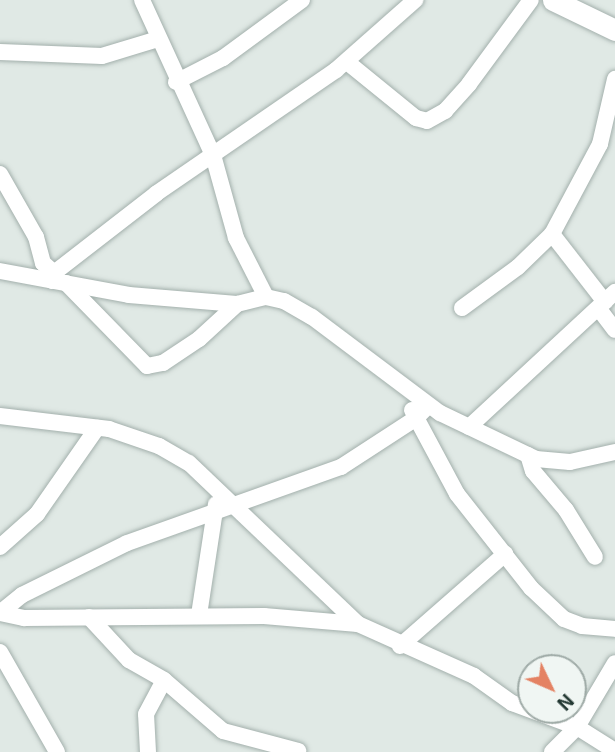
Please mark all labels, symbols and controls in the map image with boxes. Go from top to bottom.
north arrow [517,654,587,724]
text: N [553,690,579,715]

